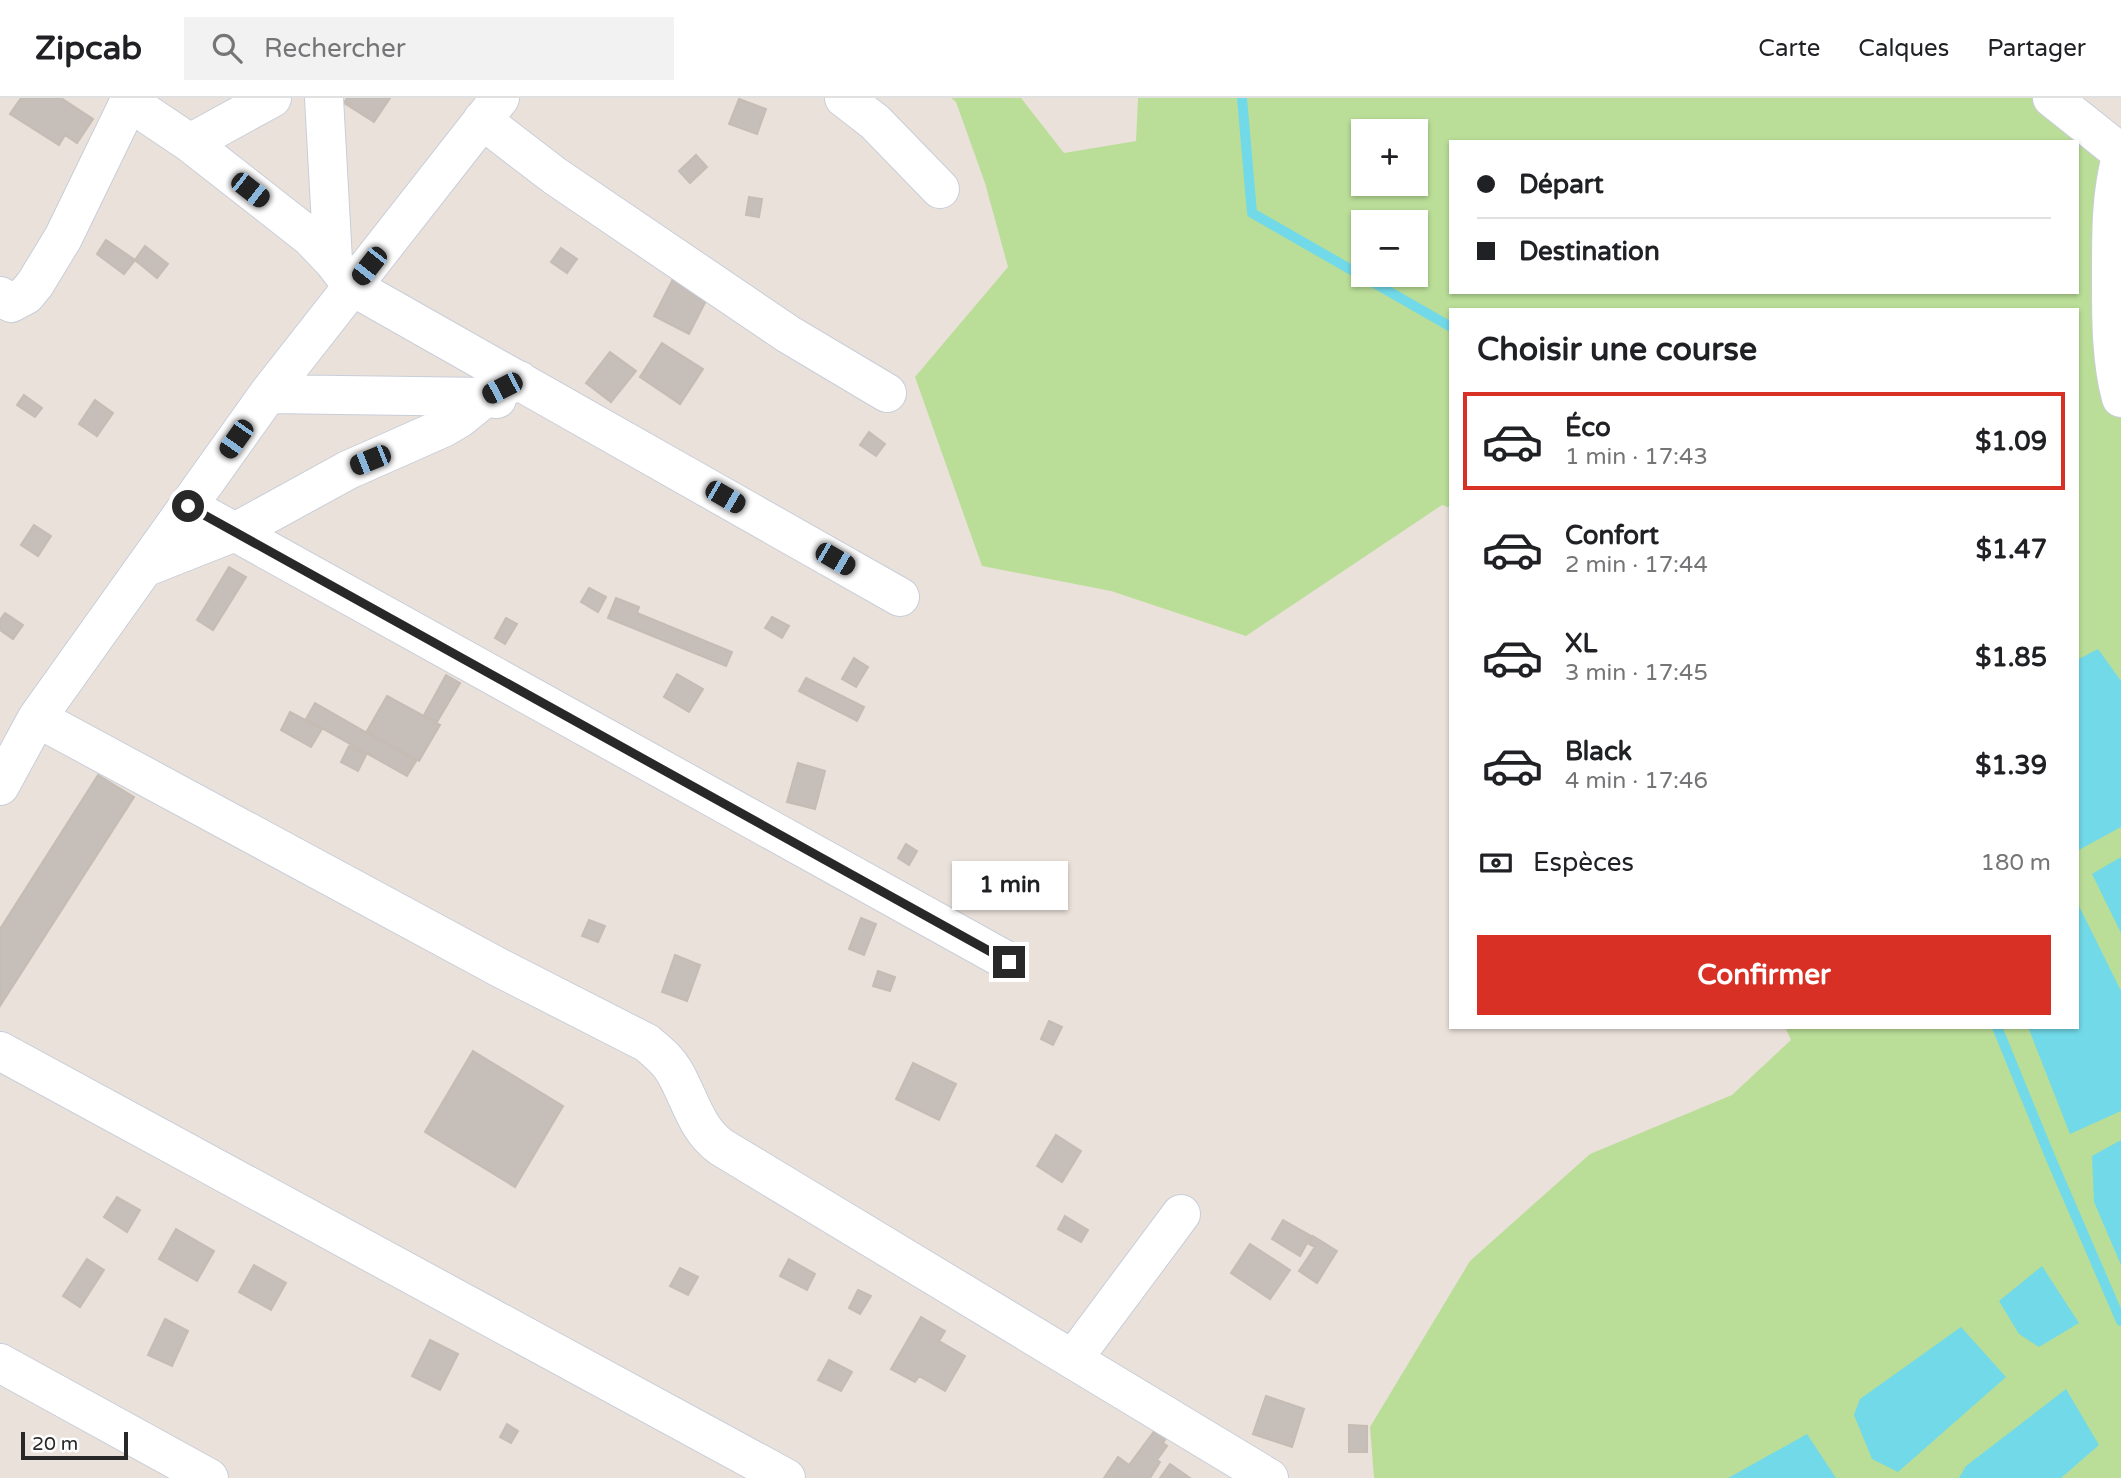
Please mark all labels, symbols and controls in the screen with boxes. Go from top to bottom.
search box [184,17,674,80]
text: Zipcab [35,29,142,68]
icon: search [208,29,246,67]
text: Rechercher [264,33,406,64]
text: Carte [1758,34,1820,63]
text: Calques [1858,34,1949,63]
text: Partager [1987,34,2086,63]
map controls [1351,119,1428,287]
button: + [1351,119,1428,196]
car [227,169,274,211]
text: Départ [1519,169,1604,200]
button: − [1351,210,1428,287]
text: Destination [1519,236,1660,267]
car [348,243,391,289]
text: Choisir une course [1477,331,1757,369]
car [479,369,526,407]
icon: car [1481,410,1544,473]
text: Éco [1565,412,1611,443]
car [216,416,257,462]
text: $1.09 [1975,426,2047,457]
car [347,442,394,478]
text: 1 min · 17:43 [1565,443,1708,471]
car [702,477,749,517]
route start [172,490,204,522]
icon: car [1481,518,1544,581]
text: Confort [1565,520,1659,551]
text: $1.47 [1976,534,2047,565]
car [812,539,859,579]
text: 2 min · 17:44 [1565,551,1708,579]
icon: car [1481,626,1544,689]
text: XL [1565,628,1597,659]
text: $1.85 [1975,642,2047,673]
text: 3 min · 17:45 [1565,659,1708,687]
icon: car [1481,734,1544,797]
text: Black [1565,736,1632,767]
text: $1.39 [1975,750,2047,781]
text: 4 min · 17:46 [1565,767,1708,795]
icon: cash [1477,844,1515,882]
text: Espèces [1533,847,1634,878]
text: 180 m [1981,849,2051,877]
callout: 1 min [951,860,1067,910]
text: 1 min [979,871,1041,899]
button: Confirmer [1477,935,2051,1015]
route end [993,946,1025,978]
scale bar [21,1429,128,1461]
text: 20 m [32,1433,78,1455]

